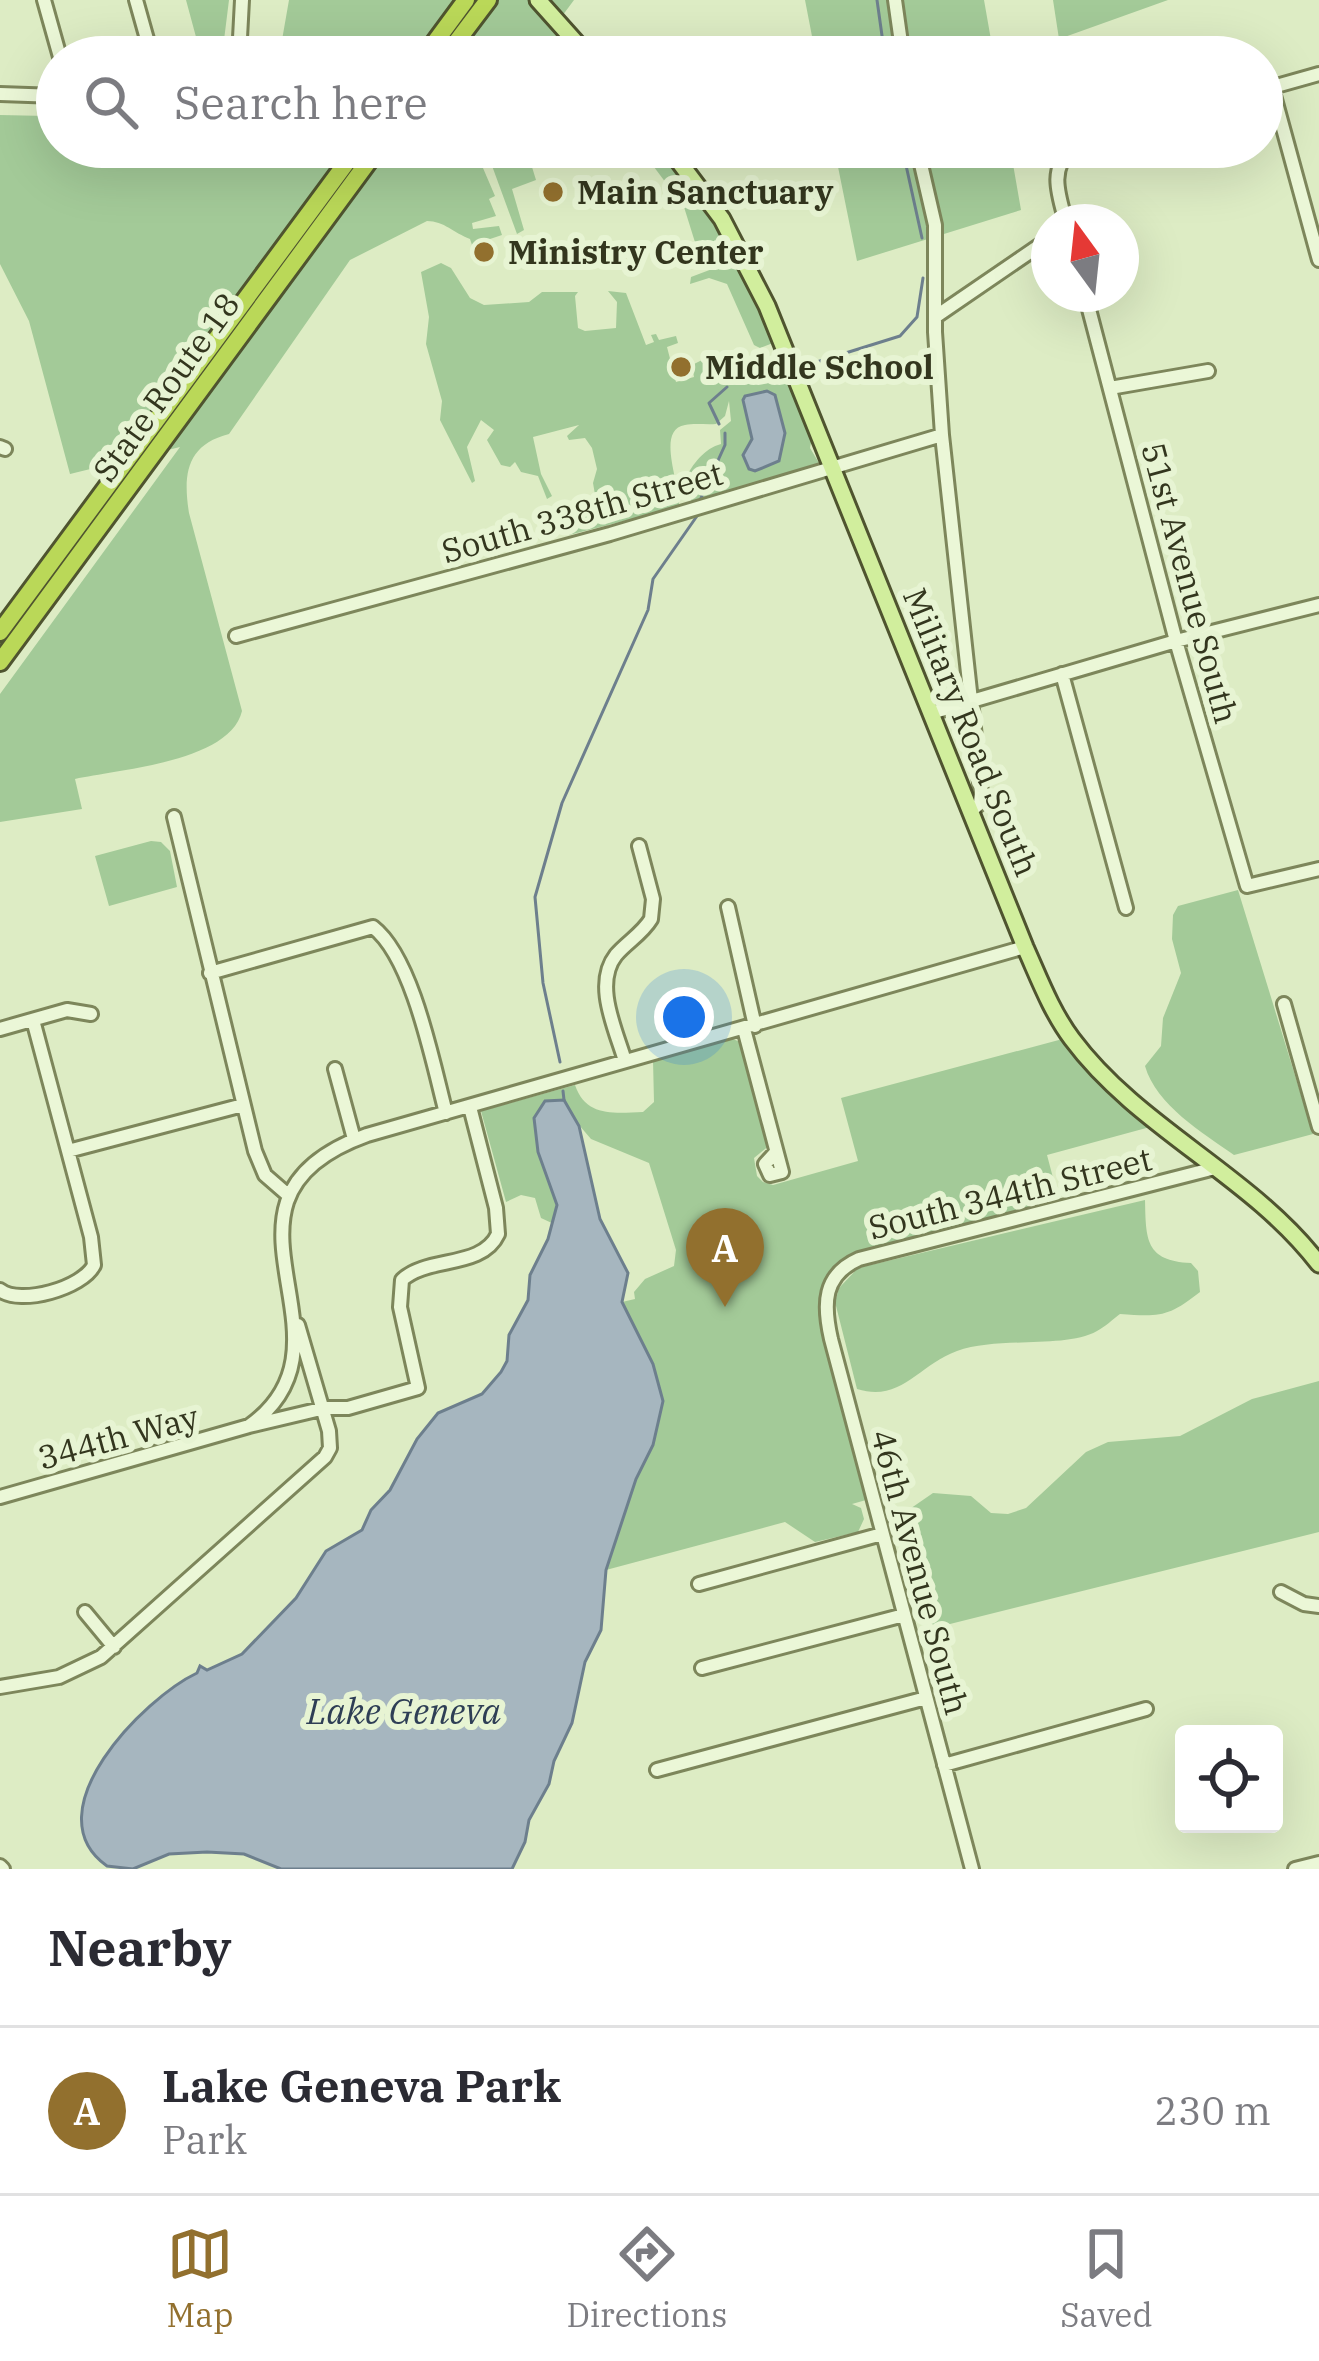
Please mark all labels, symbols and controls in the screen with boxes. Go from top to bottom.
search box [36,36,1283,168]
icon: search [78,69,144,135]
text: Search here [174,73,428,131]
place label: Main Sanctuary [577,170,834,213]
marker: Main Sanctuary [540,179,566,205]
north arrow [1031,204,1139,312]
place label: Ministry Center [508,230,764,273]
marker: Ministry Center [471,239,497,265]
street label: State Route 18 [83,284,249,490]
place label: Middle School [705,345,934,388]
marker: Middle School [668,354,694,380]
street label: 51st Avenue South [1132,438,1249,728]
street label: South 338th Street [436,451,727,572]
street label: Military Road South [894,581,1049,882]
your location [654,987,714,1047]
street label: South 344th Street [864,1137,1156,1248]
pin: A [686,1208,764,1307]
street label: 344th Way [33,1394,203,1479]
street label: 46th Avenue South [862,1424,979,1719]
water label: Lake Geneva [306,1687,502,1734]
map controls [1175,1725,1283,1833]
button: locate [1175,1725,1283,1833]
text: Nearby [48,1914,232,1980]
text: Lake Geneva Park [162,2056,561,2114]
text: A [73,2085,101,2136]
text: 230 m [1155,2085,1271,2136]
text: Park [162,2114,247,2165]
tab: Map [166,2221,233,2336]
tab: Directions [566,2221,727,2336]
tab: Saved [1060,2221,1153,2336]

